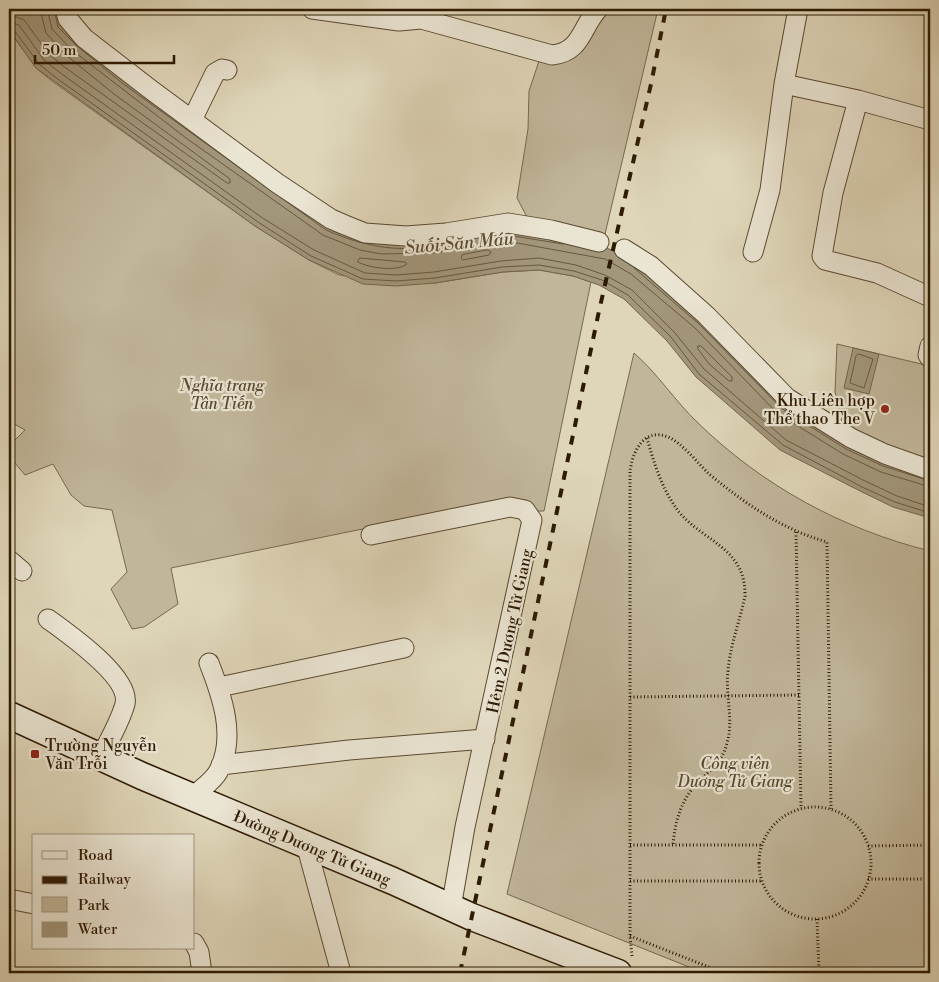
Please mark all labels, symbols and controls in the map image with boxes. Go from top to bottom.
scale bar [35,32,174,64]
text: 50 m [42,41,76,60]
water label: Suối Săn Máu [403,227,515,260]
park label: Nghĩa trang Tân Tiến [179,376,265,414]
place label: Khu Liên hợp Thể thao The V [764,391,876,429]
marker: Khu Liên hợp Thể thao The V [879,403,891,415]
street label: Hẻm 2 Dương Tử Giang [483,546,537,715]
place label: Trường Nguyễn Văn Trỗi [44,736,157,774]
marker: Trường Nguyễn Văn Trỗi [29,748,41,760]
park label: Công viên Dương Tử Giang [676,754,793,792]
street label: Đường Dương Tử Giang [230,806,394,890]
legend [32,834,195,950]
text: Road [78,846,113,865]
text: Railway [78,870,132,889]
text: Park [78,896,110,915]
text: Water [77,920,118,939]

